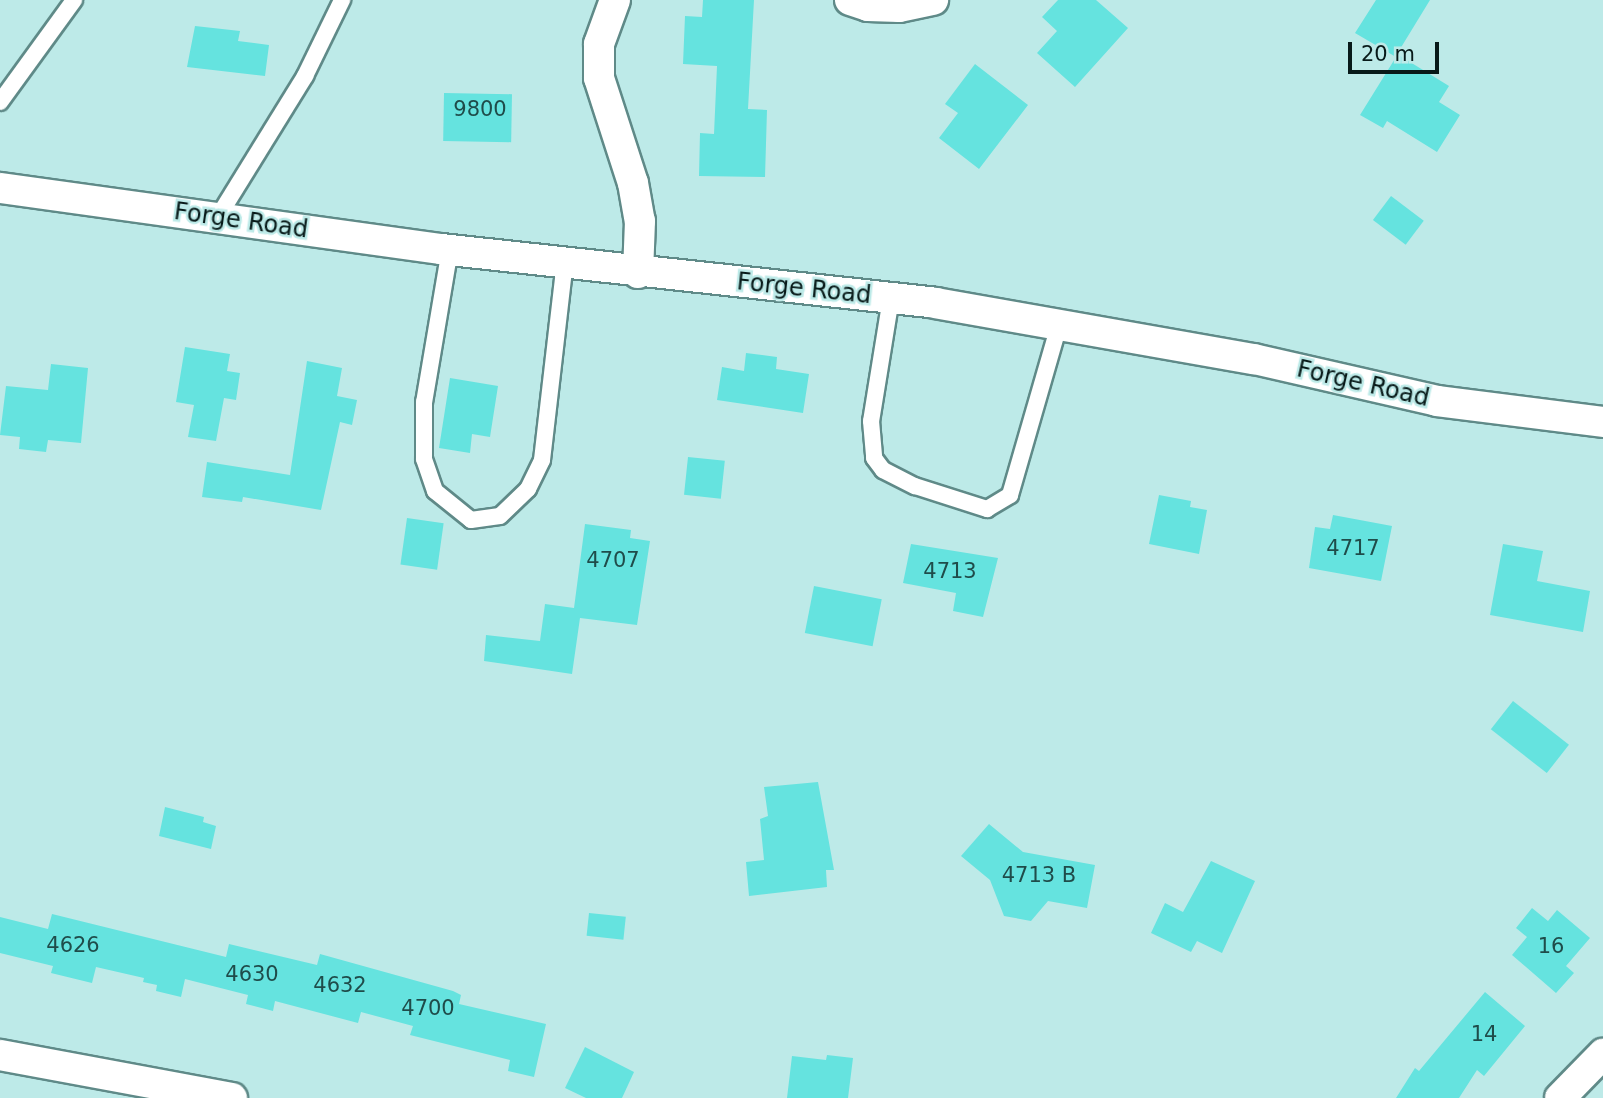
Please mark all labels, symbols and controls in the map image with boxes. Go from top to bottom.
scale bar [1351,28,1442,72]
text: 20 m [1361,42,1415,66]
house number: 9800 [453,96,507,122]
street label: Forge Road [172,197,310,245]
street label: Forge Road [735,268,873,310]
street label: Forge Road [1294,355,1432,413]
house number: 4717 [1326,535,1380,561]
house number: 4707 [586,547,640,573]
house number: 4713 [923,558,977,584]
house number: 4713 B [1002,862,1076,888]
house number: 4626 [46,932,100,958]
house number: 16 [1538,933,1564,959]
house number: 4630 [225,961,279,987]
house number: 4632 [313,972,367,998]
house number: 4700 [401,995,455,1021]
house number: 14 [1471,1021,1497,1047]

